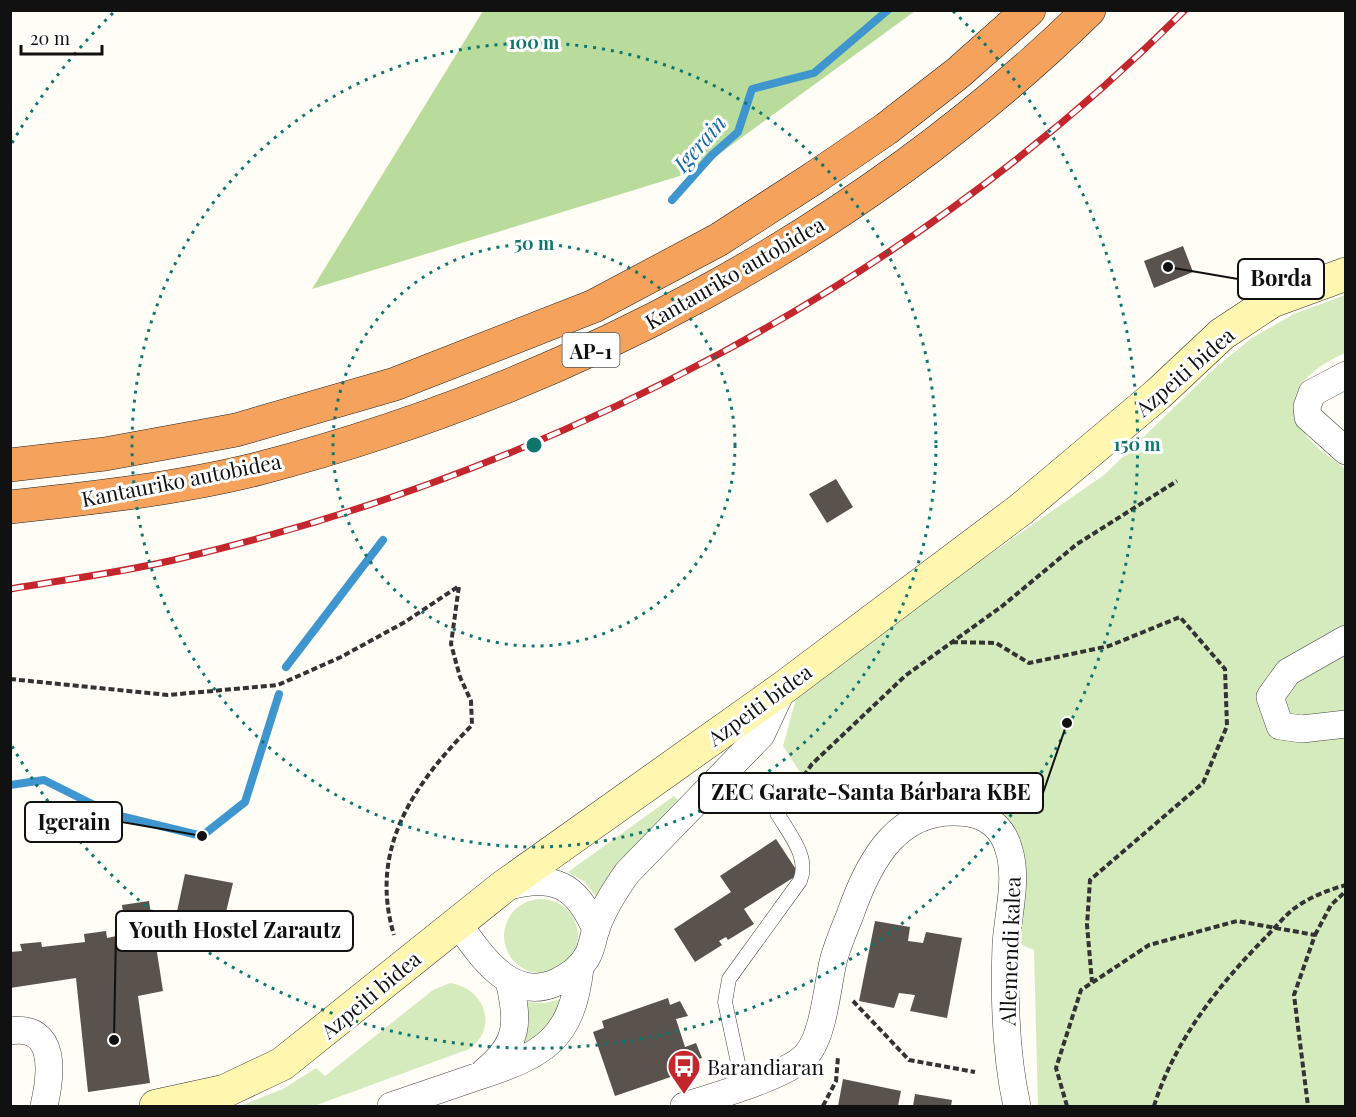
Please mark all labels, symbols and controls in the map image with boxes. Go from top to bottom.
scale bar [21,18,102,56]
text: 20 m [30,26,70,50]
text: 100 m [509,30,560,54]
water label: Igerain [665,108,732,179]
street label: Kantauriko autobidea [639,209,829,335]
text: 50 m [514,231,555,255]
callout: Borda [1238,259,1324,299]
text: Borda [1250,262,1312,292]
street label: Azpeiti bidea [1128,320,1240,422]
road number: AP-1 [562,333,620,367]
text: 150 m [1113,432,1161,456]
centre of rings [524,435,544,455]
street label: Kantauriko autobidea [79,446,284,512]
street label: Azpeiti bidea [700,656,817,752]
callout: ZEC Garate-Santa Bárbara KBE [699,773,1043,813]
text: ZEC Garate-Santa Bárbara KBE [711,776,1031,806]
callout: Igerain [25,802,122,842]
text: Igerain [38,806,111,836]
street label: Allemendi kalea [992,875,1026,1027]
callout: Youth Hostel Zarautz [116,911,353,951]
text: Youth Hostel Zarautz [128,914,341,944]
street label: Azpeiti bidea [313,944,426,1045]
bus stop icon: Barandiaran [666,1048,702,1095]
place label: Barandiaran [707,1052,824,1080]

